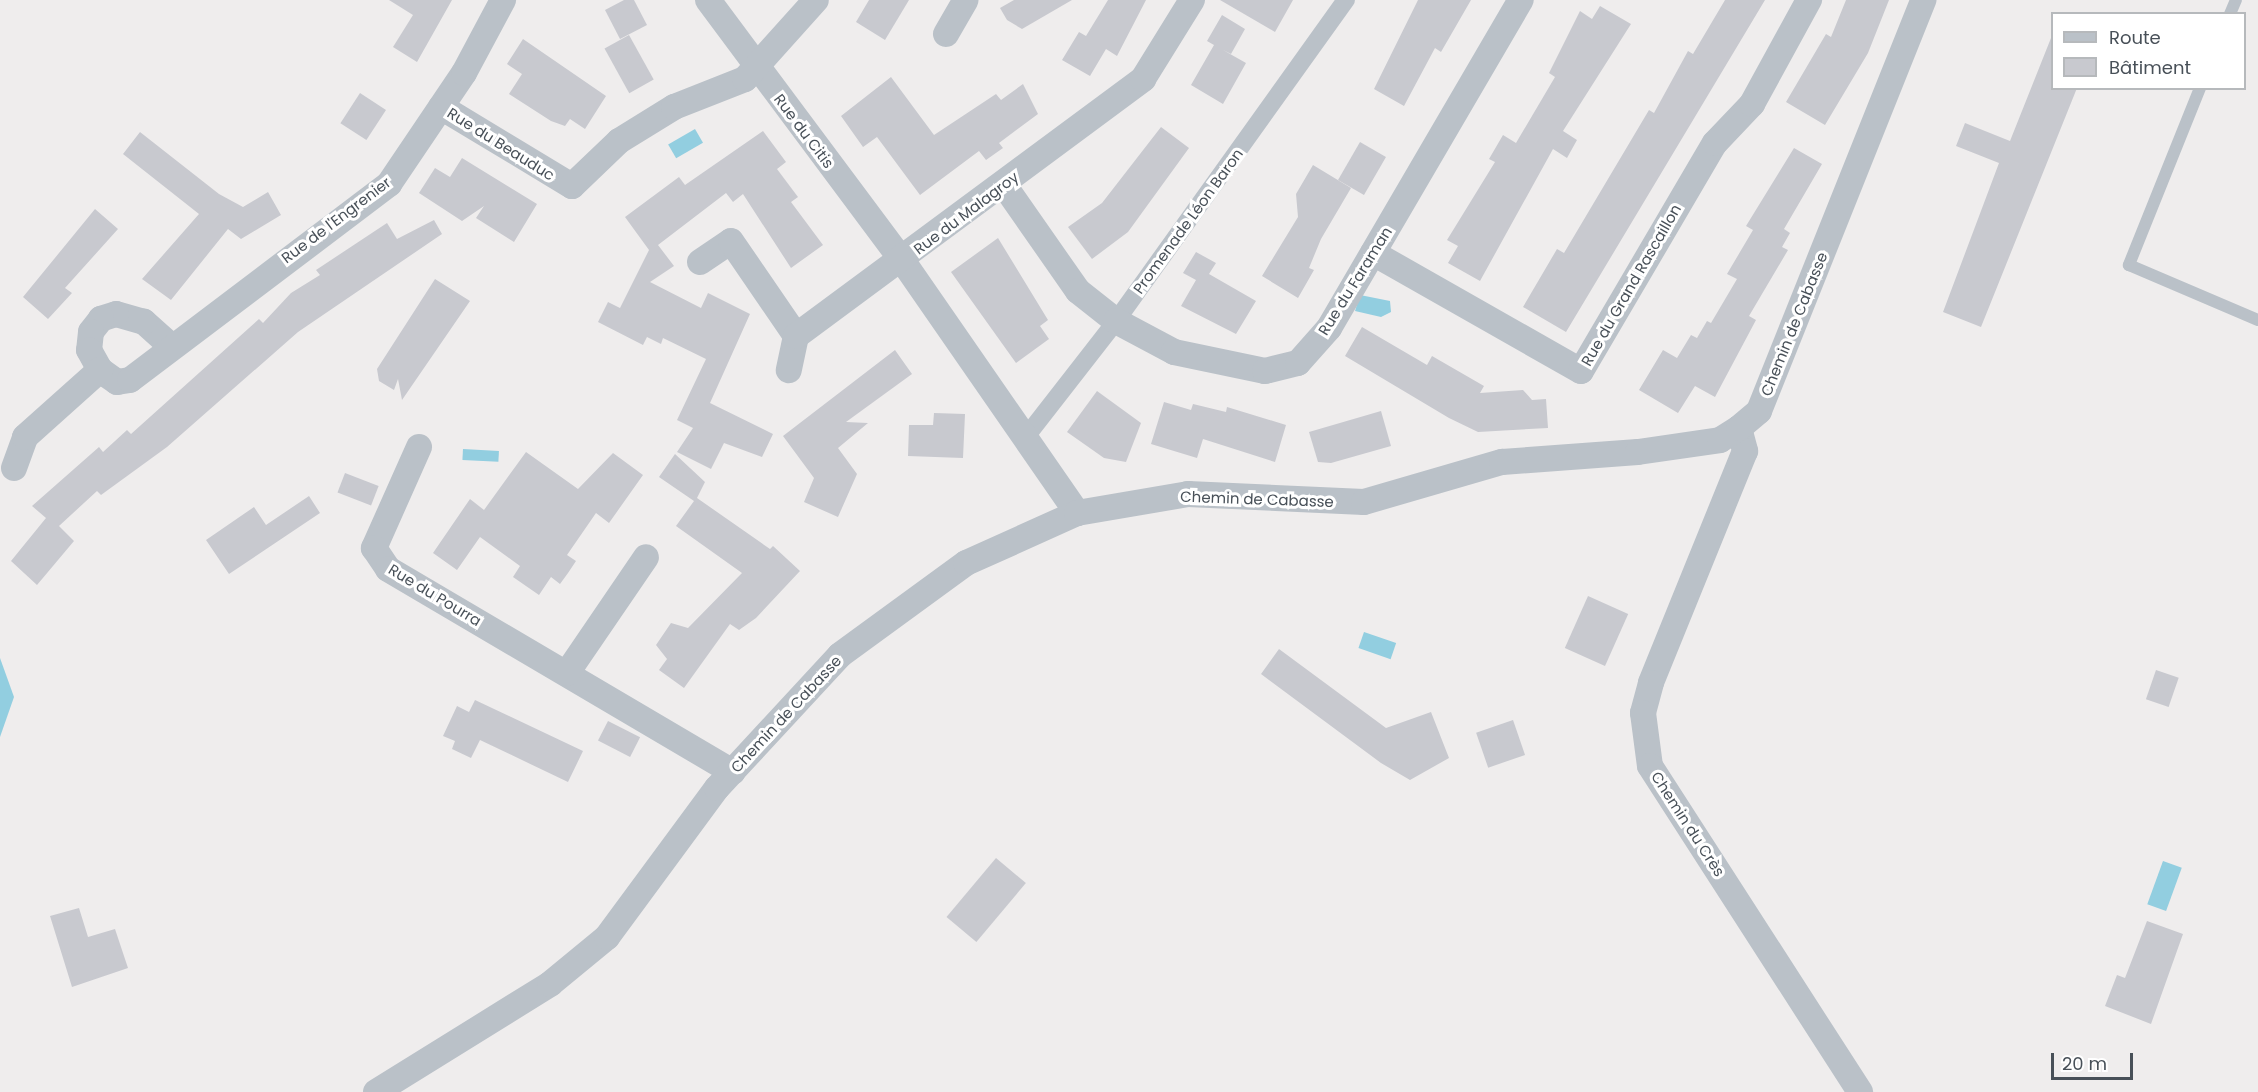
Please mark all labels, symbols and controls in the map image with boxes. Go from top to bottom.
legend [2051,12,2246,90]
text: Route [2109,25,2161,50]
text: Bâtiment [2109,55,2191,80]
street label: Rue du Citis [770,90,838,172]
street label: Rue du Beauduc [444,104,558,184]
street label: Promenade Léon Baron [1129,145,1247,297]
street label: Rue du Malagroy [910,168,1022,258]
street label: Rue de l'Engrenier [278,173,394,267]
street label: Rue du Grand Rascaillon [1577,201,1685,369]
street label: Rue du Faraman [1314,223,1396,339]
street label: Chemin de Cabasse [1757,249,1831,399]
street label: Chemin de Cabasse [1180,487,1334,511]
street label: Rue du Pourra [385,560,485,630]
street label: Chemin de Cabasse [727,652,845,776]
street label: Chemin du Crès [1647,768,1729,880]
scale bar [2054,1041,2136,1079]
text: 20 m [2062,1051,2107,1076]

